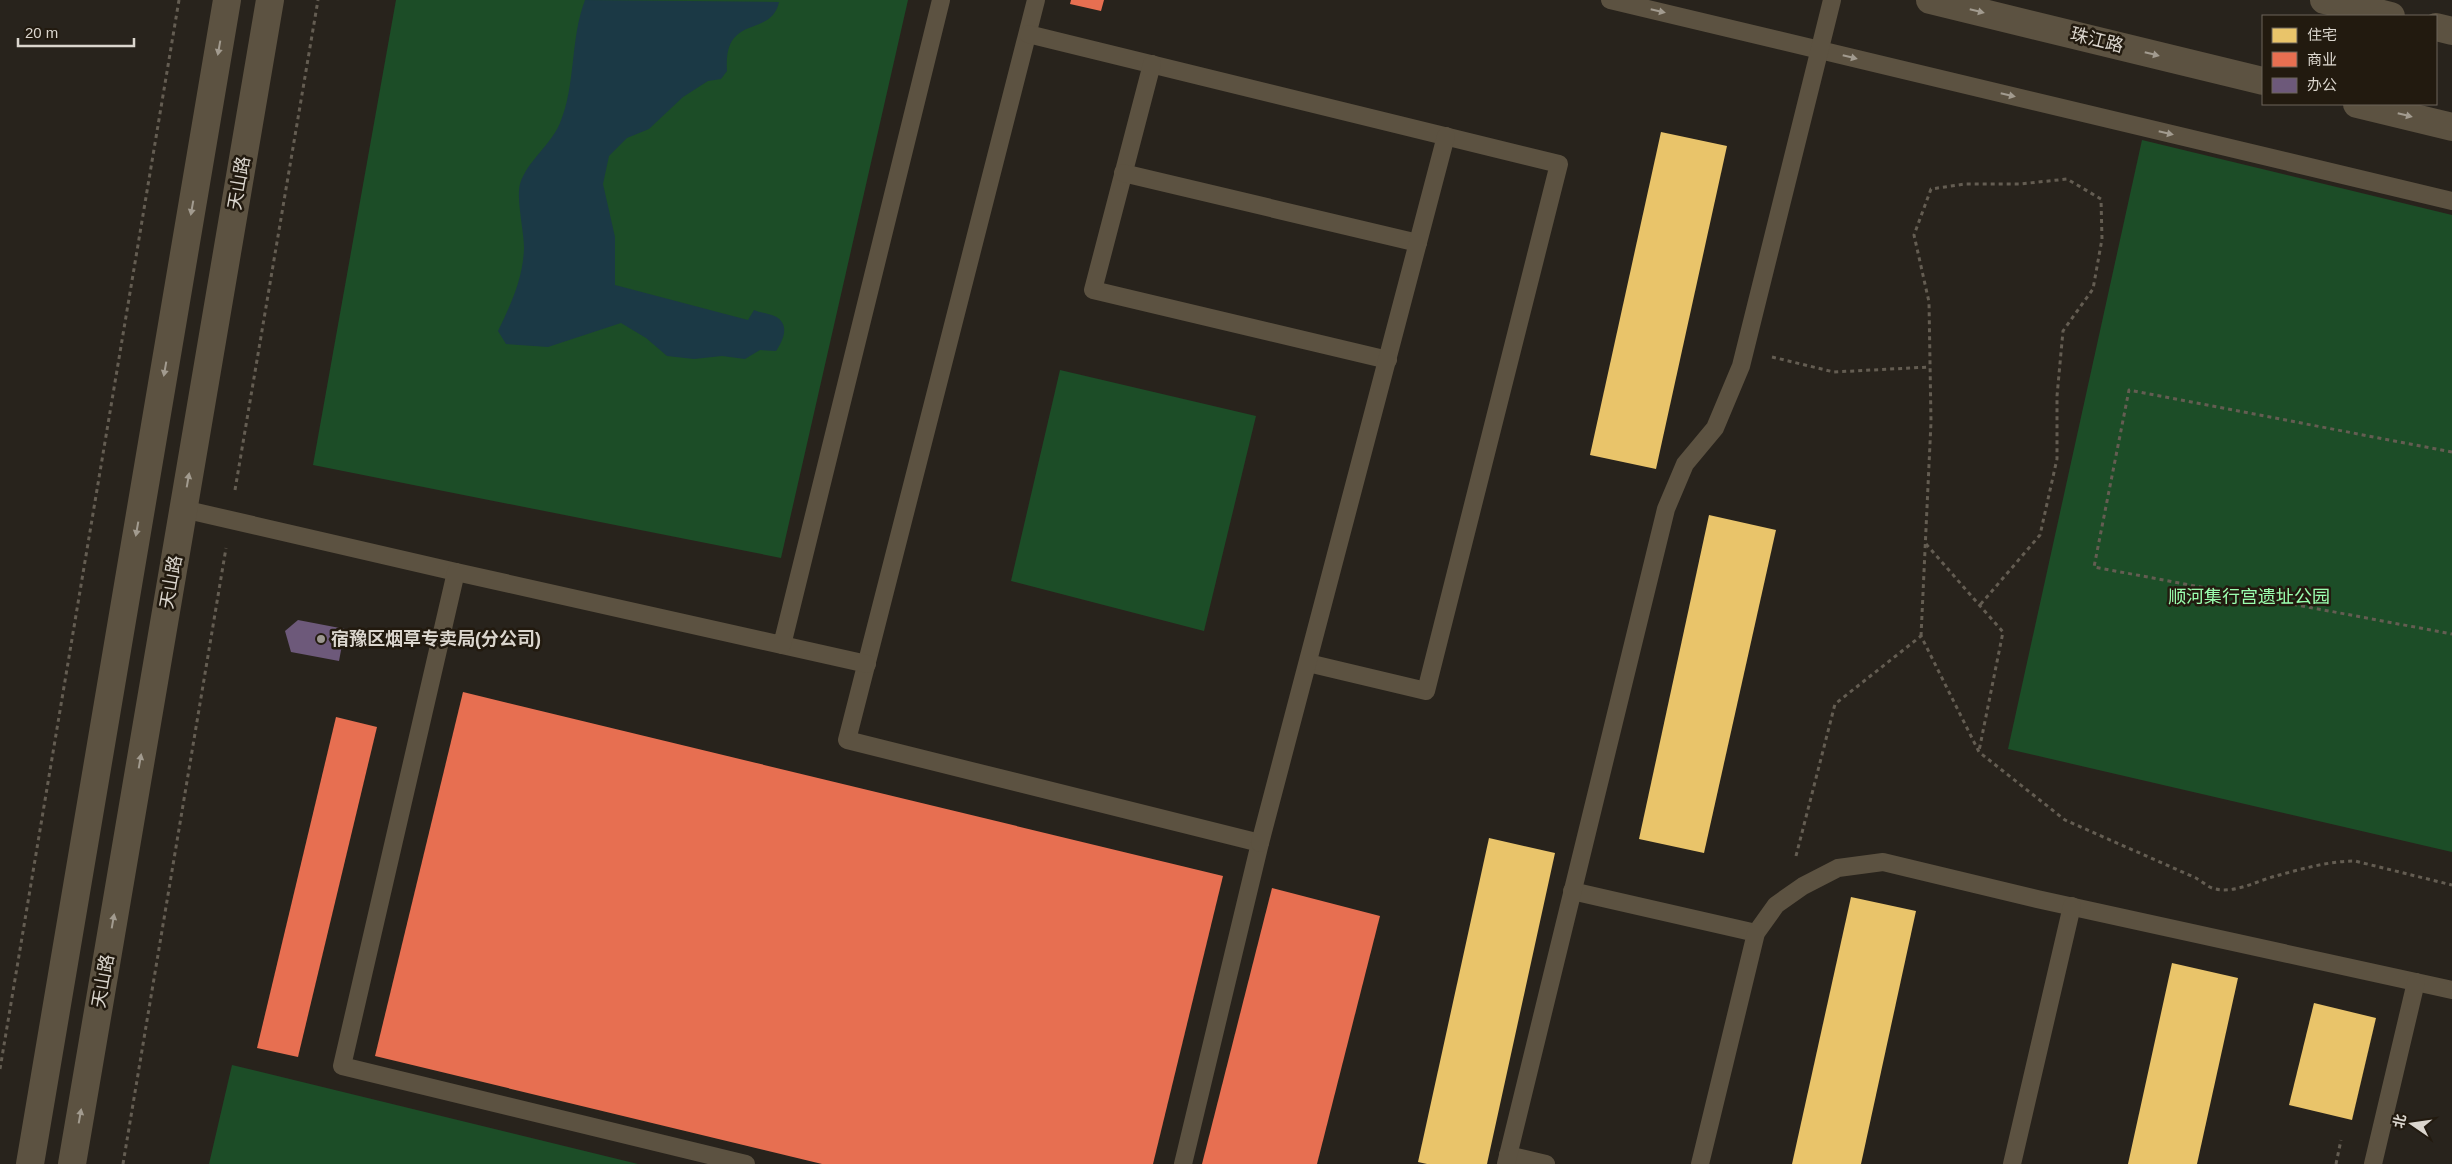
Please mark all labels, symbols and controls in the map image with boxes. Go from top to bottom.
one-way arrow [1650,7,1665,15]
one-way arrow [1970,8,1985,16]
scale bar [18,15,134,47]
legend [2262,15,2437,105]
text: 20 m [25,24,58,41]
street label: 珠江路 [2068,24,2126,56]
text: 住宅 [2307,26,2337,43]
one-way arrow [214,40,222,56]
one-way arrow [2145,50,2160,58]
text: 商业 [2307,51,2337,68]
one-way arrow [1842,53,1857,61]
text: 办公 [2307,76,2337,93]
one-way arrow [2000,91,2016,99]
one-way arrow [2397,111,2412,119]
one-way arrow [2159,129,2174,137]
street label: 天山路 [224,155,254,211]
one-way arrow [187,201,195,217]
one-way arrow [160,361,168,377]
one-way arrow [185,472,193,488]
one-way arrow [133,521,141,537]
street label: 天山路 [156,554,186,610]
park label: 顺河集行宫遗址公园 [2168,587,2330,607]
place label: 宿豫区烟草专卖局(分公司) [331,629,541,649]
marker: 宿豫区烟草专卖局(分公司) [315,633,327,645]
one-way arrow [137,753,145,769]
one-way arrow [109,913,117,929]
street label: 天山路 [88,953,118,1009]
north arrow [2387,1099,2437,1149]
one-way arrow [76,1108,84,1124]
text: 北 [2390,1112,2409,1130]

